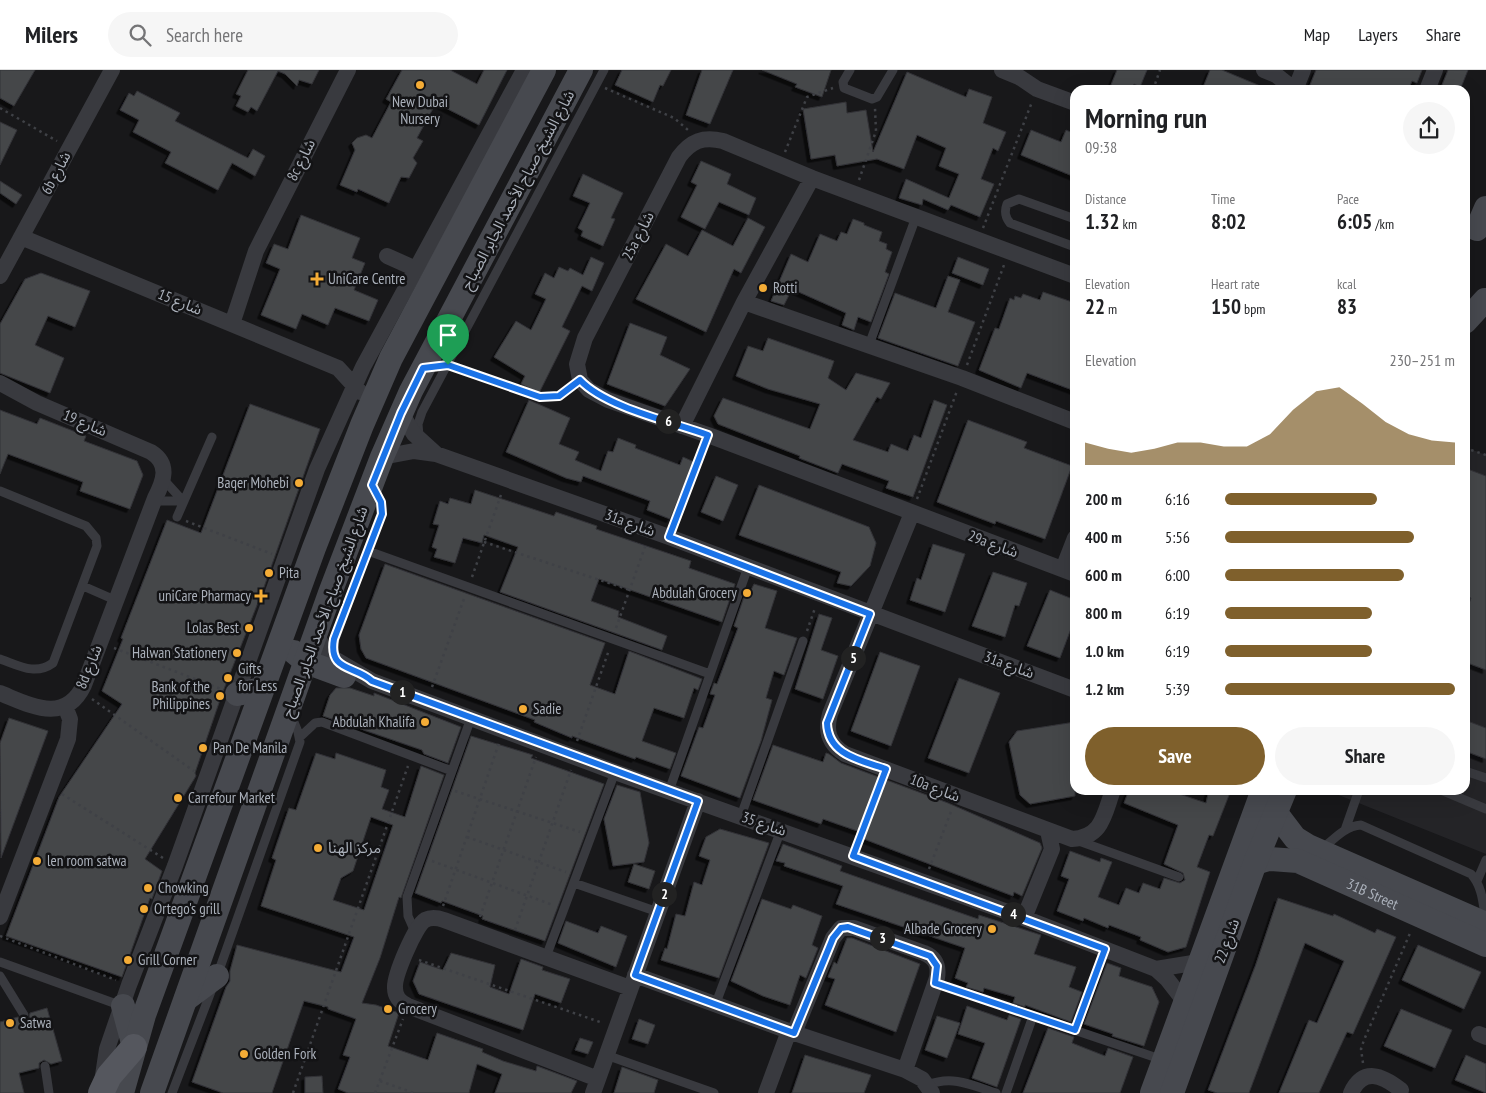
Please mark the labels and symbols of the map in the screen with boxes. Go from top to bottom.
marker: New Dubai Nursery [414,79,426,91]
street label: شارع الشيخ صباح الأحمد الجابر الصباح [457,87,581,294]
place label: New Dubai Nursery [392,92,448,128]
street label: 8c شارع [282,136,322,185]
street label: 6b شارع [36,148,77,199]
street label: 25a شارع [617,208,661,265]
place label: UniCare Centre [328,269,405,288]
marker: UniCare Centre [310,272,324,286]
place label: Rotti [773,278,798,297]
marker: Rotti [757,282,769,294]
street label: شارع 15 [154,284,205,322]
pin [427,314,469,365]
street label: شارع 19 [59,405,110,443]
pin: 6 [656,408,680,434]
place label: Baqer Mohebi [217,473,289,492]
marker: Baqer Mohebi [293,477,305,489]
street label: شارع الشيخ صباح الأحمد الجابر الصباح [277,503,375,721]
street label: 31a شارع [601,505,658,543]
street label: 29a شارع [964,526,1021,564]
place label: Pita [279,563,299,582]
marker: Pita [263,567,275,579]
place label: Abdulah Grocery [652,583,737,602]
place label: uniCare Pharmacy [158,586,251,605]
marker: Abdulah Grocery [741,587,753,599]
marker: uniCare Pharmacy [255,590,267,602]
place label: Lolas Best [187,618,239,637]
marker: Lolas Best [243,622,255,634]
street label: 8d شارع [71,642,109,693]
place label: Halwan Stationery [132,643,227,662]
pin: 5 [840,646,866,670]
marker: Halwan Stationery [231,647,243,659]
street label: 31a شارع [980,647,1037,685]
place label: Gifts for Less [238,659,277,695]
marker: Gifts for Less [222,672,234,684]
place label: Bank of the Philippines [151,677,210,713]
pin: 1 [390,680,414,704]
marker: Bank of the Philippines [214,690,226,702]
place label: Sadie [533,699,561,718]
marker: Sadie [517,703,529,715]
place label: Abdulah Khalifa [333,712,415,731]
marker: Abdulah Khalifa [419,716,431,728]
place label: Pan De Manila [213,738,287,757]
marker: Pan De Manila [197,742,209,754]
street label: 10a شارع [906,769,963,809]
place label: Carrefour Market [188,788,275,807]
marker: Carrefour Market [172,792,184,804]
street label: شارع 35 [738,807,789,843]
place label: مركز الهنا [328,838,381,857]
marker: مركز الهنا [312,842,324,854]
place label: len room satwa [47,851,127,870]
marker: len room satwa [31,855,43,867]
street label: 31B Street [1344,874,1401,914]
place label: Chowking [158,878,209,897]
marker: Chowking [142,882,154,894]
pin: 2 [652,882,676,906]
place label: Ortego's grill [154,899,221,918]
pin: 4 [1000,902,1026,926]
marker: Ortego's grill [138,903,150,915]
street label: شارع 22 [1210,916,1246,967]
place label: Albade Grocery [904,919,982,938]
marker: Albade Grocery [986,923,998,935]
pin: 3 [870,926,894,950]
place label: Grill Corner [138,950,198,969]
marker: Grill Corner [122,954,134,966]
place label: Grocery [398,999,437,1018]
marker: Grocery [382,1003,394,1015]
place label: Satwa [20,1013,51,1032]
marker: Satwa [4,1017,16,1029]
place label: Golden Fork [254,1044,317,1063]
marker: Golden Fork [238,1048,250,1060]

